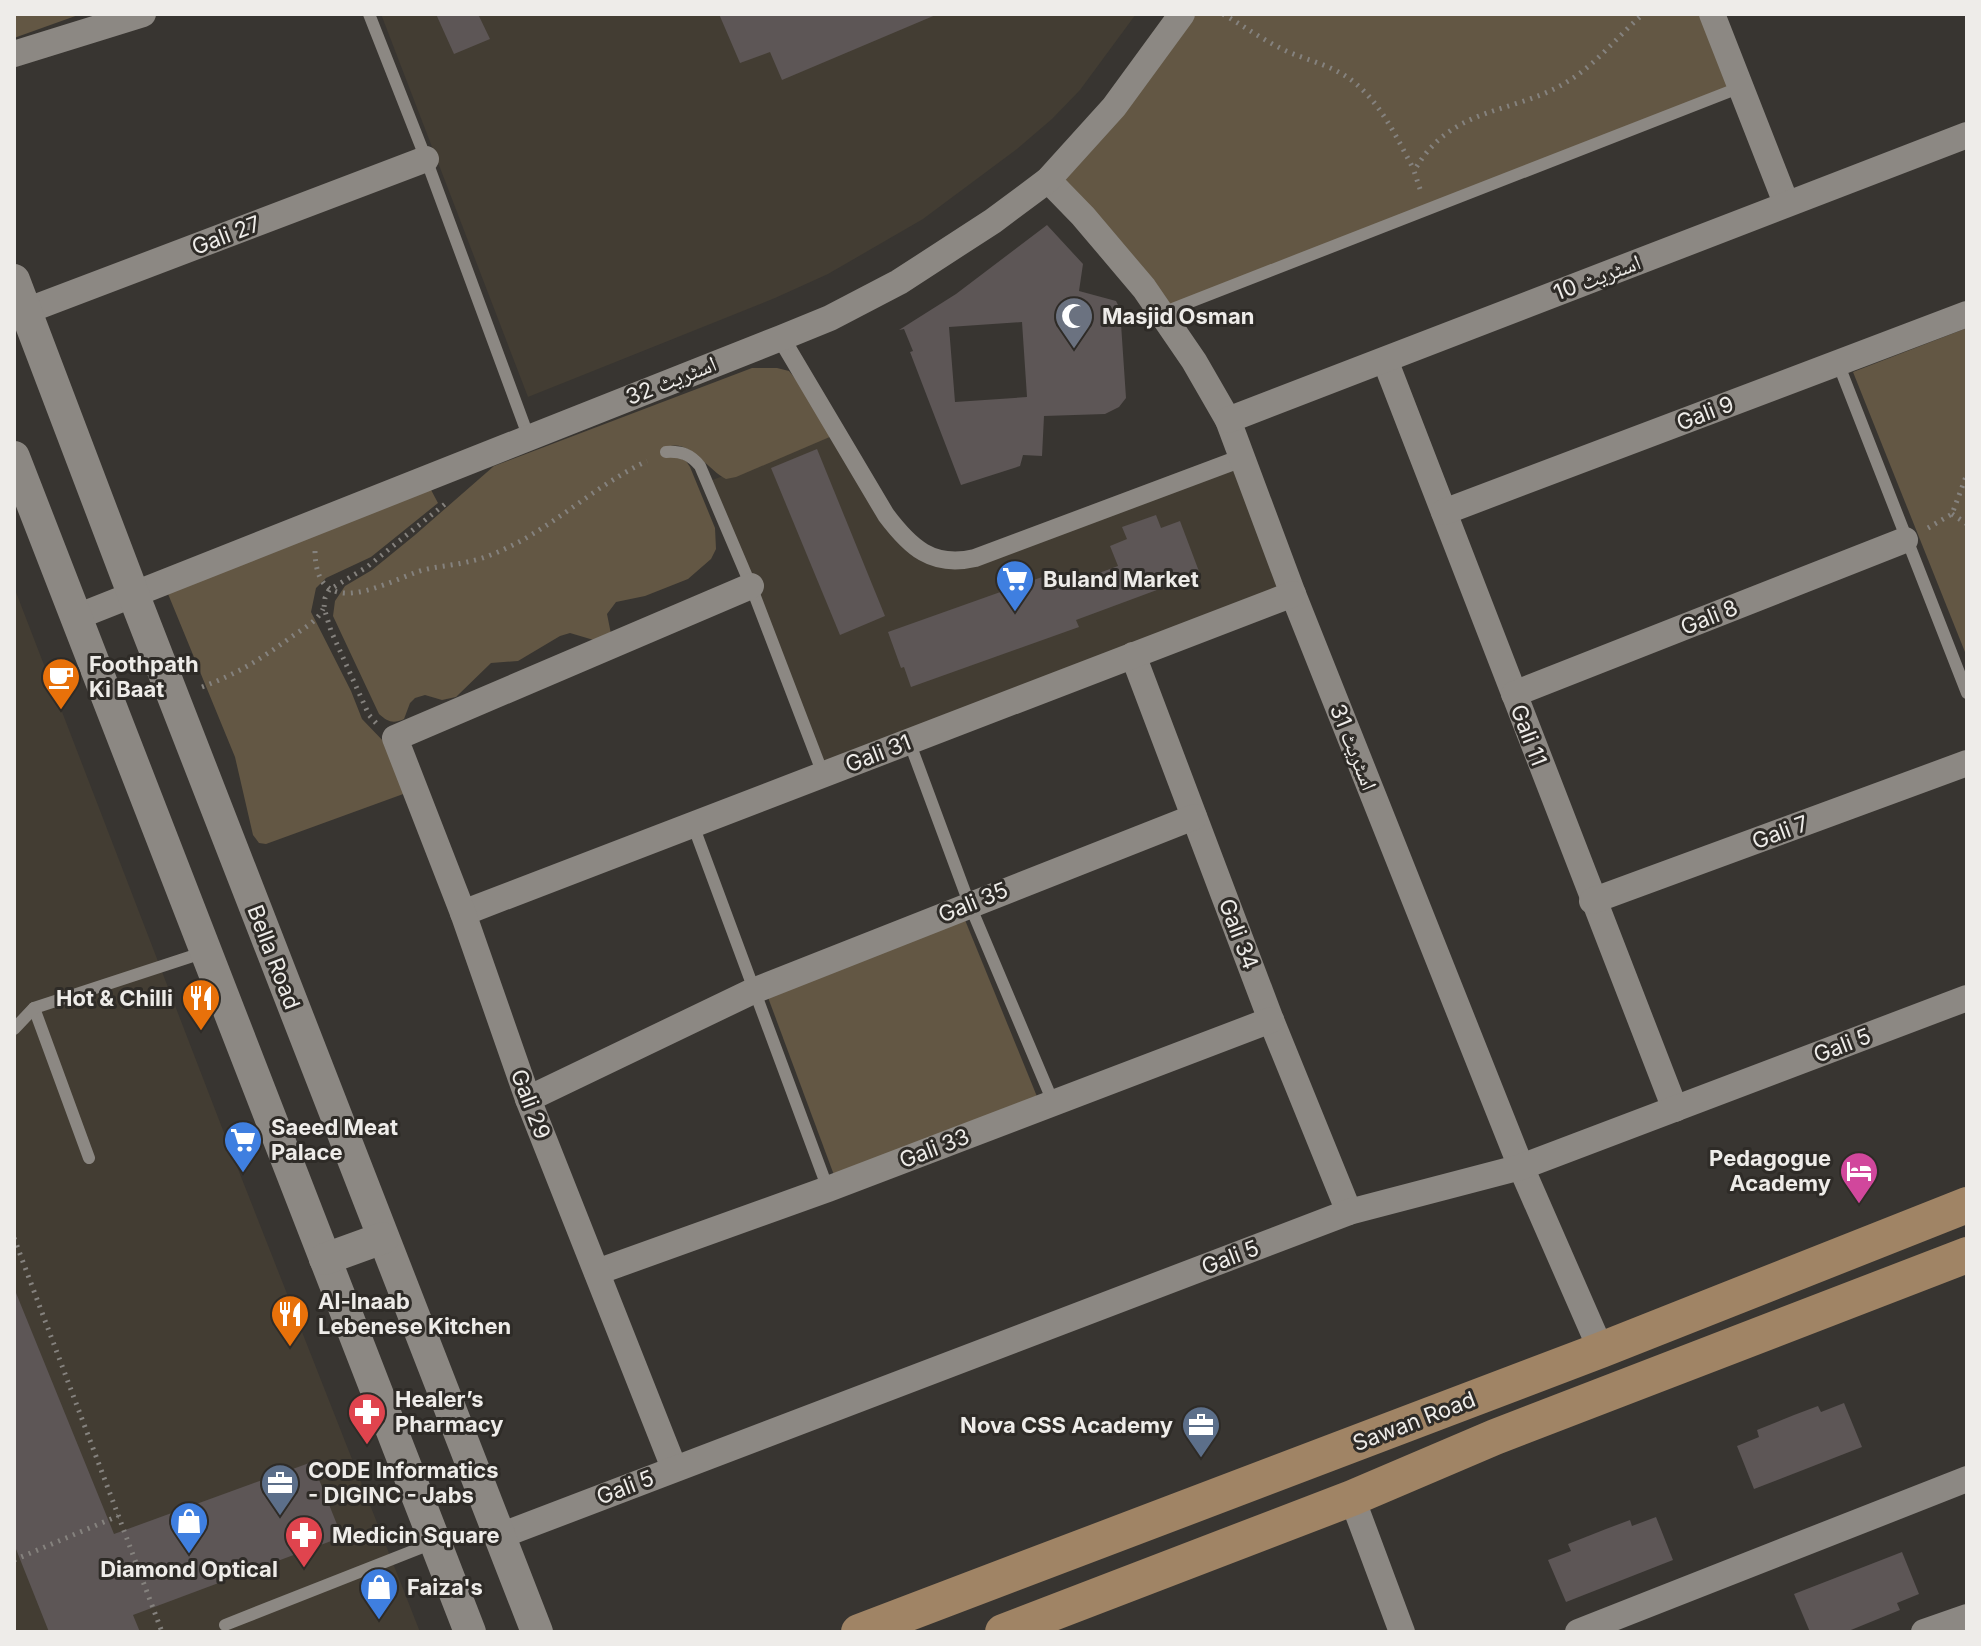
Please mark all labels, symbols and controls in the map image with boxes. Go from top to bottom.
street label: Gali 27 [188,210,264,260]
street label: اسٹریٹ 10 [1550,249,1644,305]
mosque icon: Masjid Osman [1053,295,1095,350]
place label: Masjid Osman [1102,303,1254,329]
street label: اسٹریٹ 32 [622,350,720,410]
street label: Gali 9 [1673,390,1737,436]
supermarket icon: Buland Market [994,558,1036,613]
place label: Buland Market [1043,566,1199,592]
street label: Gali 8 [1677,594,1741,640]
place label: Foothpath Ki Baat [89,651,199,702]
cafe icon: Foothpath Ki Baat [40,656,82,711]
street label: اسٹریٹ 31 [1325,700,1383,794]
street label: Gali 11 [1505,701,1553,769]
street label: Gali 31 [842,729,914,777]
street label: Gali 7 [1748,810,1812,854]
street label: Gali 35 [934,876,1012,928]
street label: Gali 34 [1214,895,1264,973]
street label: Bella Road [242,901,306,1013]
restaurant icon: Hot & Chilli [180,977,222,1032]
place label: Hot & Chilli [56,985,173,1011]
street label: Gali 5 [1810,1022,1874,1068]
street label: Gali 29 [506,1065,556,1143]
place label: Saeed Meat Palace [271,1114,398,1165]
supermarket icon: Saeed Meat Palace [222,1119,264,1174]
street label: Gali 33 [895,1123,973,1173]
place label: Pedagogue Academy [1709,1145,1831,1196]
hotel icon: Pedagogue Academy [1838,1150,1880,1205]
street label: Gali 5 [1198,1234,1262,1280]
place label: Al-Inaab Lebenese Kitchen [318,1288,511,1339]
restaurant icon: Al-Inaab Lebenese Kitchen [269,1293,311,1348]
place label: Healer’s Pharmacy [395,1386,504,1437]
street label: Sawan Road [1349,1386,1479,1456]
pharmacy icon: Healer’s Pharmacy [346,1391,388,1446]
office icon: Nova CSS Academy [1180,1404,1222,1459]
place label: Nova CSS Academy [960,1412,1173,1438]
place label: CODE Informatics - DIGINC - Jabs [308,1457,499,1508]
office icon: CODE Informatics - DIGINC - Jabs [259,1462,301,1517]
street label: Gali 5 [593,1464,657,1510]
shop icon: Diamond Optical [168,1500,210,1555]
pharmacy icon: Medicin Square [283,1514,325,1569]
place label: Medicin Square [332,1522,500,1548]
place label: Diamond Optical [100,1556,278,1582]
shop icon: Faiza's [358,1566,400,1621]
place label: Faiza's [407,1574,483,1600]

